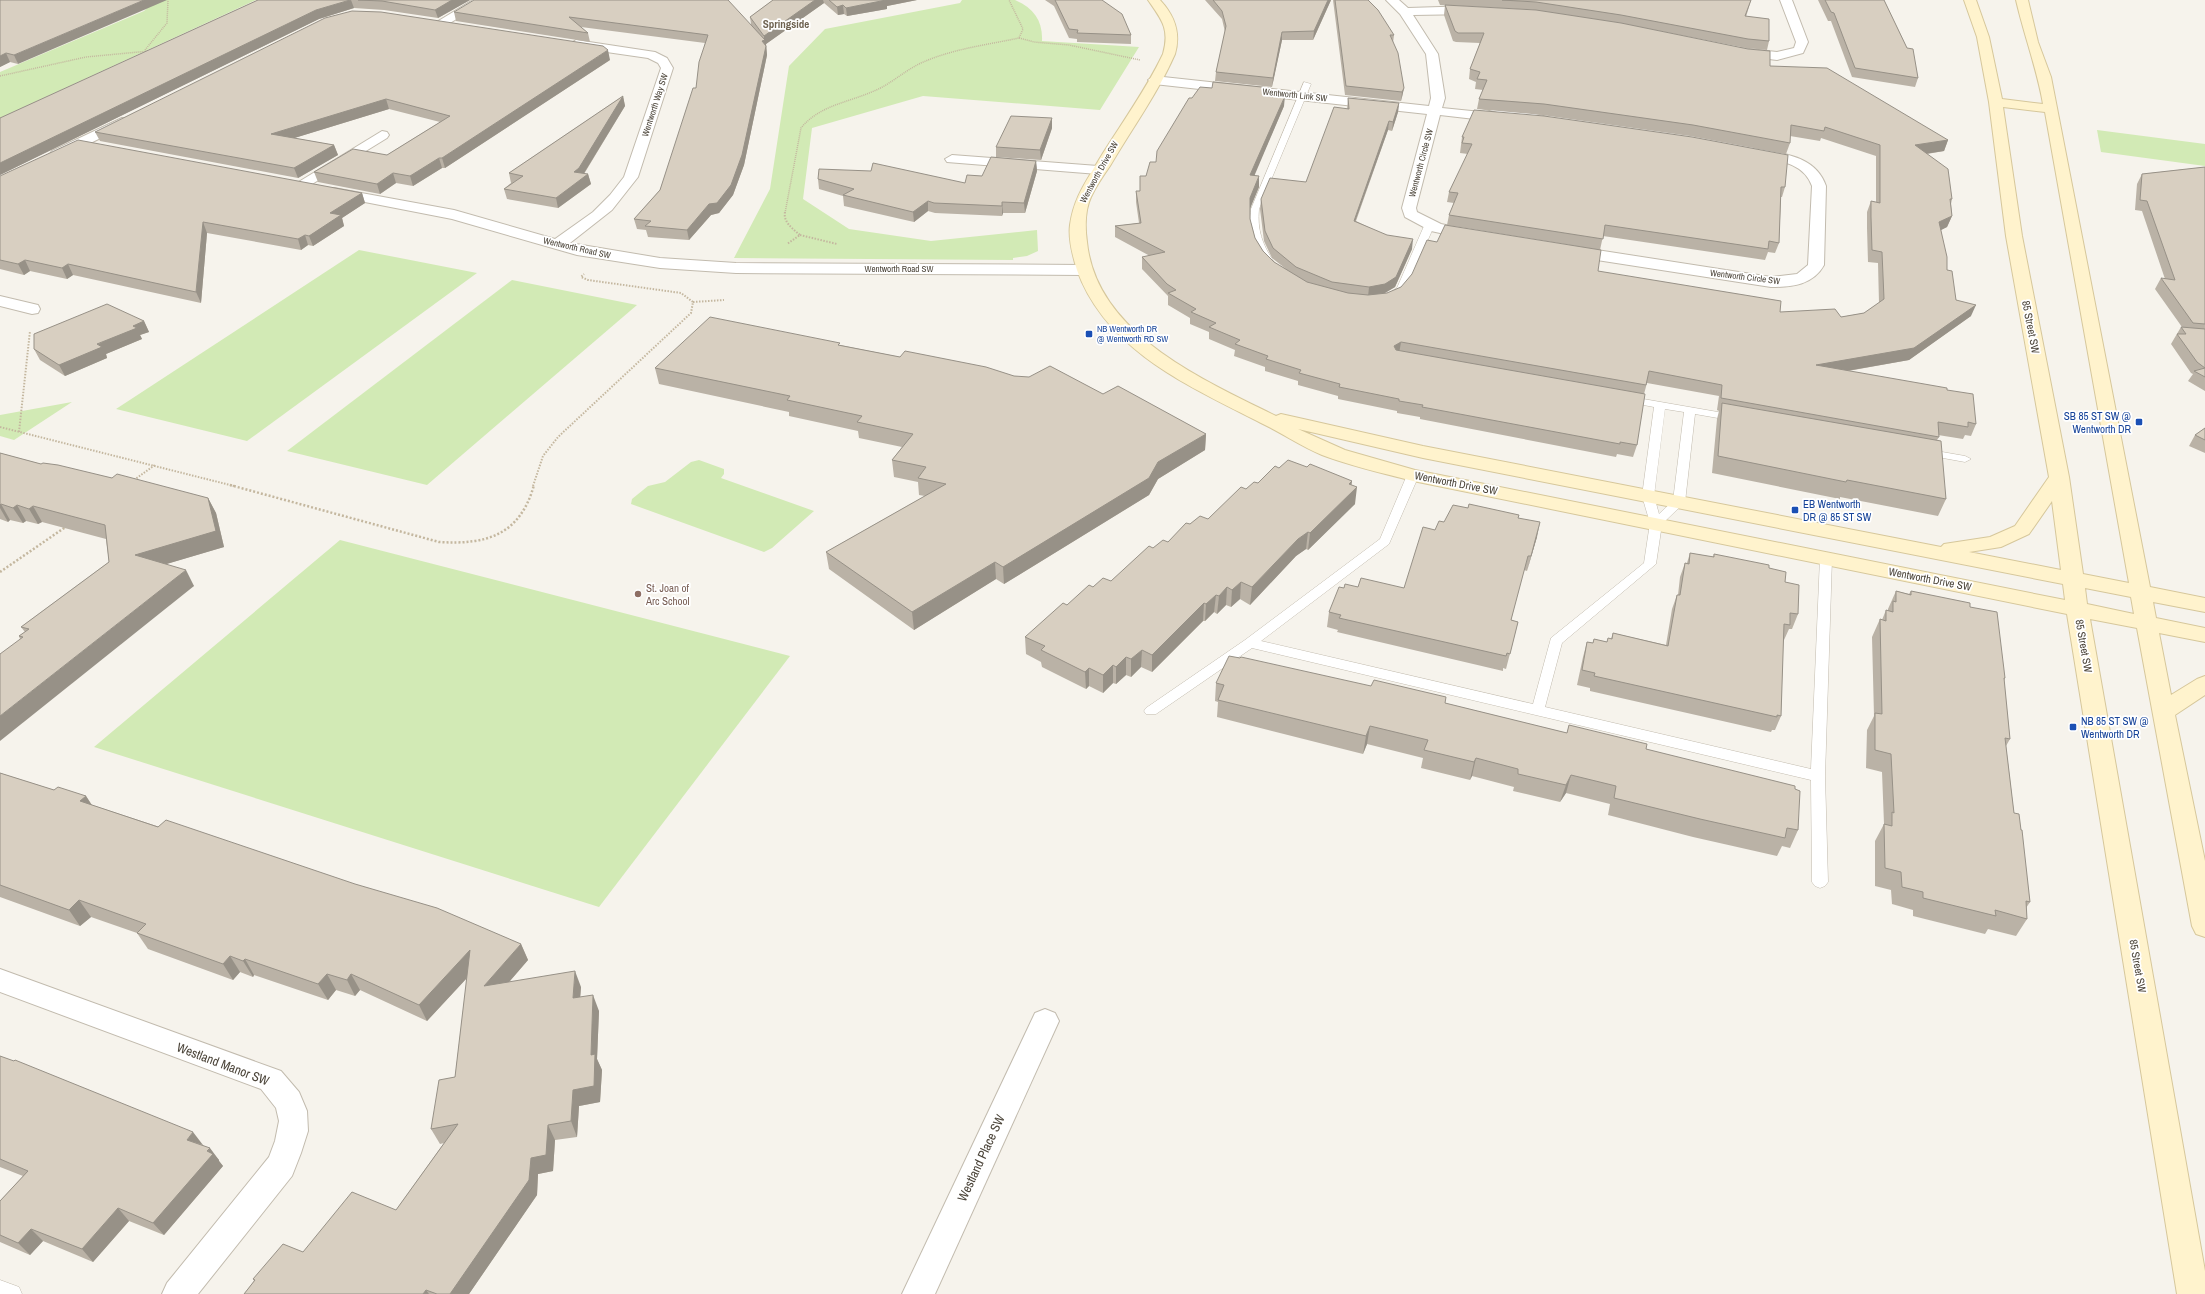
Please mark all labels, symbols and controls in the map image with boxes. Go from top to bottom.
district label: Springside [763,17,809,31]
street label: Wentworth Way SW [639,72,671,138]
street label: Wentworth Link SW [1262,86,1328,104]
street label: Wentworth Circle SW [1406,127,1436,199]
street label: Wentworth Drive SW [1077,139,1121,205]
street label: Wentworth Road SW [542,234,612,262]
street label: Wentworth Road SW [865,263,933,275]
street label: Wentworth Circle SW [1709,267,1781,287]
street label: 85 Street SW [2019,299,2043,355]
place label: NB Wentworth DR @ Wentworth RD SW [1097,323,1168,345]
marker: NB Wentworth DR @ Wentworth RD SW [1084,329,1094,339]
place label: SB 85 ST SW @ Wentworth DR [2064,409,2131,436]
marker: SB 85 ST SW @ Wentworth DR [2134,417,2144,427]
street label: Wentworth Drive SW [1413,468,1499,498]
place label: EB Wentworth DR @ 85 ST SW [1803,497,1872,524]
marker: EB Wentworth DR @ 85 ST SW [1790,505,1800,515]
street label: Wentworth Drive SW [1887,564,1973,594]
place label: St. Joan of Arc School [645,581,690,608]
marker: St. Joan of Arc School [633,589,643,599]
street label: 85 Street SW [2072,618,2096,674]
place label: NB 85 ST SW @ Wentworth DR [2081,714,2149,741]
marker: NB 85 ST SW @ Wentworth DR [2068,722,2078,732]
street label: 85 Street SW [2126,938,2150,994]
street label: Westland Manor SW [174,1039,272,1089]
street label: Westland Place SW [953,1112,1009,1204]

